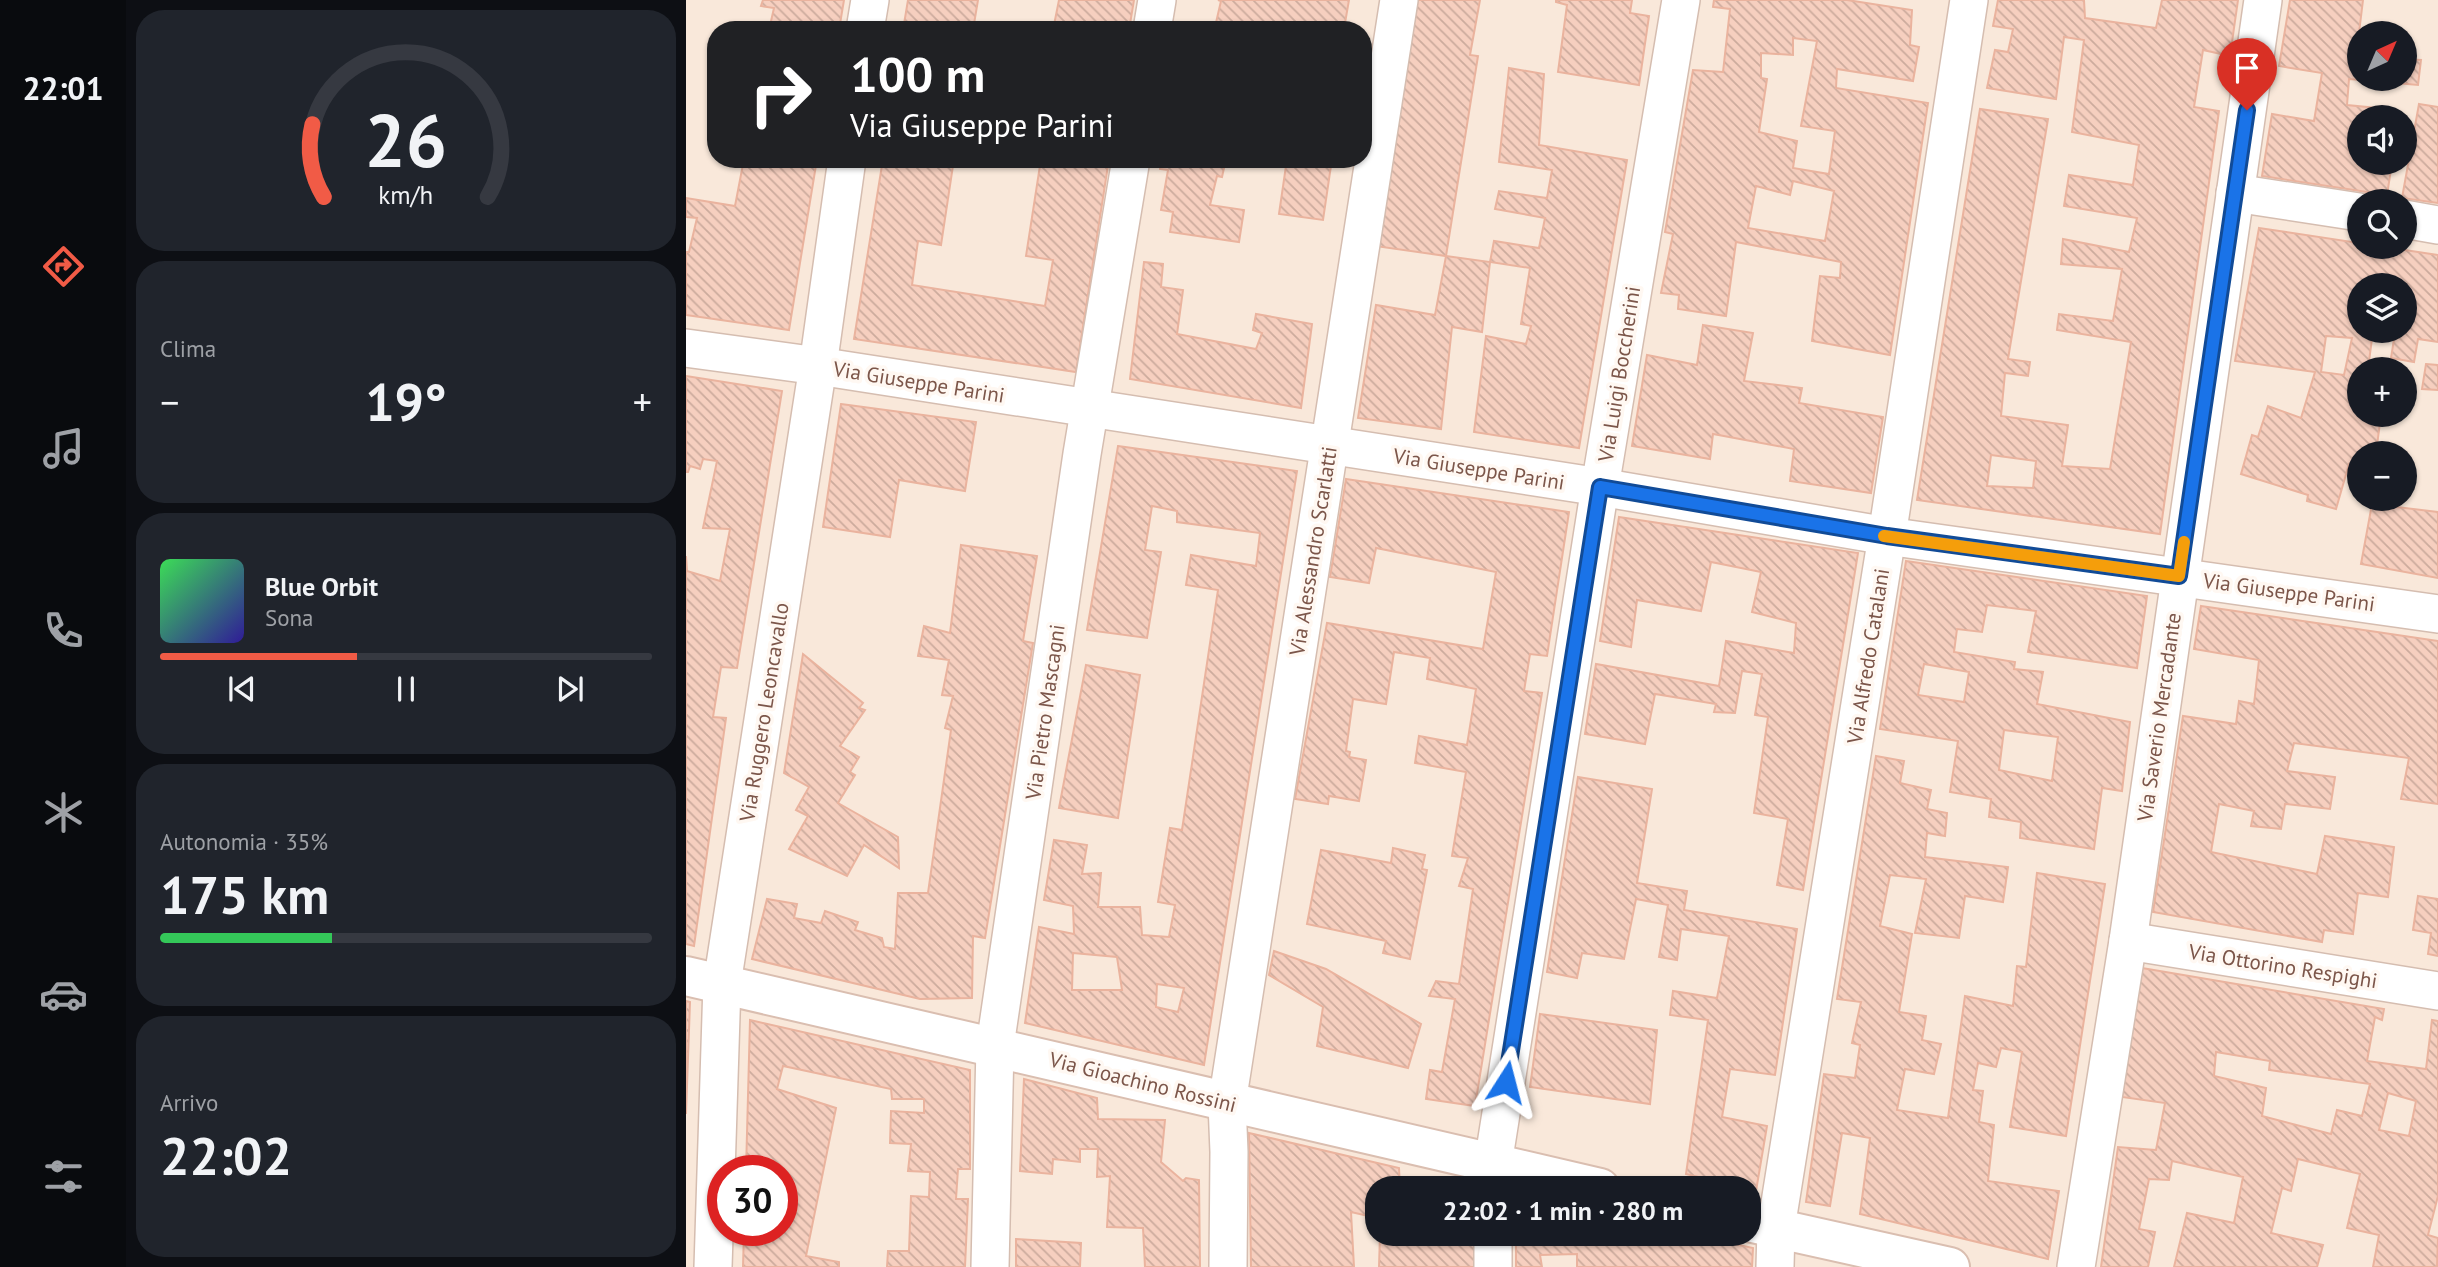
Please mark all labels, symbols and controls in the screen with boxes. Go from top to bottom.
north arrow [2347,21,2417,91]
map controls [2347,21,2417,511]
pin [2217,38,2277,110]
text: 100 m [850,42,985,106]
icon: right [735,49,826,140]
icon: arrive [2228,49,2266,87]
text: 22:01 [22,67,104,109]
text: 26 [365,93,447,187]
text: Via Giuseppe Parini [850,104,1114,146]
button: sound [2347,105,2417,175]
text: km/h [379,179,433,211]
button: search [2347,189,2417,259]
icon: directions [39,242,88,291]
button: layers [2347,273,2417,343]
street label: Via Luigi Boccherini [1592,284,1646,465]
text: Clima [160,334,216,363]
street label: Via Giuseppe Parini [830,355,1007,409]
button: + [2347,357,2417,427]
text: 19° [365,368,447,435]
text: − [160,377,179,426]
text: + [633,377,652,426]
icon: music [39,424,88,473]
button: − [2347,441,2417,511]
street label: Via Giuseppe Parini [1390,442,1567,496]
street label: Via Alessandro Scarlatti [1283,444,1343,659]
street label: Via Alfredo Catalani [1841,566,1895,747]
street label: Via Giuseppe Parini [2200,566,2377,617]
text: Blue Orbit [265,570,378,603]
street label: Via Ruggero Leoncavallo [733,601,795,824]
text: Sona [265,603,314,632]
icon: phone [39,606,88,655]
street label: Via Saverio Mercadante [2131,611,2187,824]
street label: Via Pietro Mascagni [1019,623,1071,802]
icon: previous [223,670,261,708]
icon: pause [387,670,425,708]
icon: next [551,670,589,708]
icon: climate [39,788,88,837]
text: Autonomia · 35% [160,827,328,856]
text: 175 km [160,861,329,928]
street label: Via Ottorino Respighi [2186,938,2379,994]
icon: car [39,970,88,1019]
street label: Via Gioachino Rossini [1046,1045,1239,1118]
position arrow [1469,1045,1543,1119]
text: Arrivo [160,1088,218,1117]
text: 22:02 [160,1122,292,1189]
icon: filters [39,1152,88,1201]
speed limit sign: 30 [707,1155,798,1246]
text: 22:02 · 1 min · 280 m [1443,1194,1683,1227]

